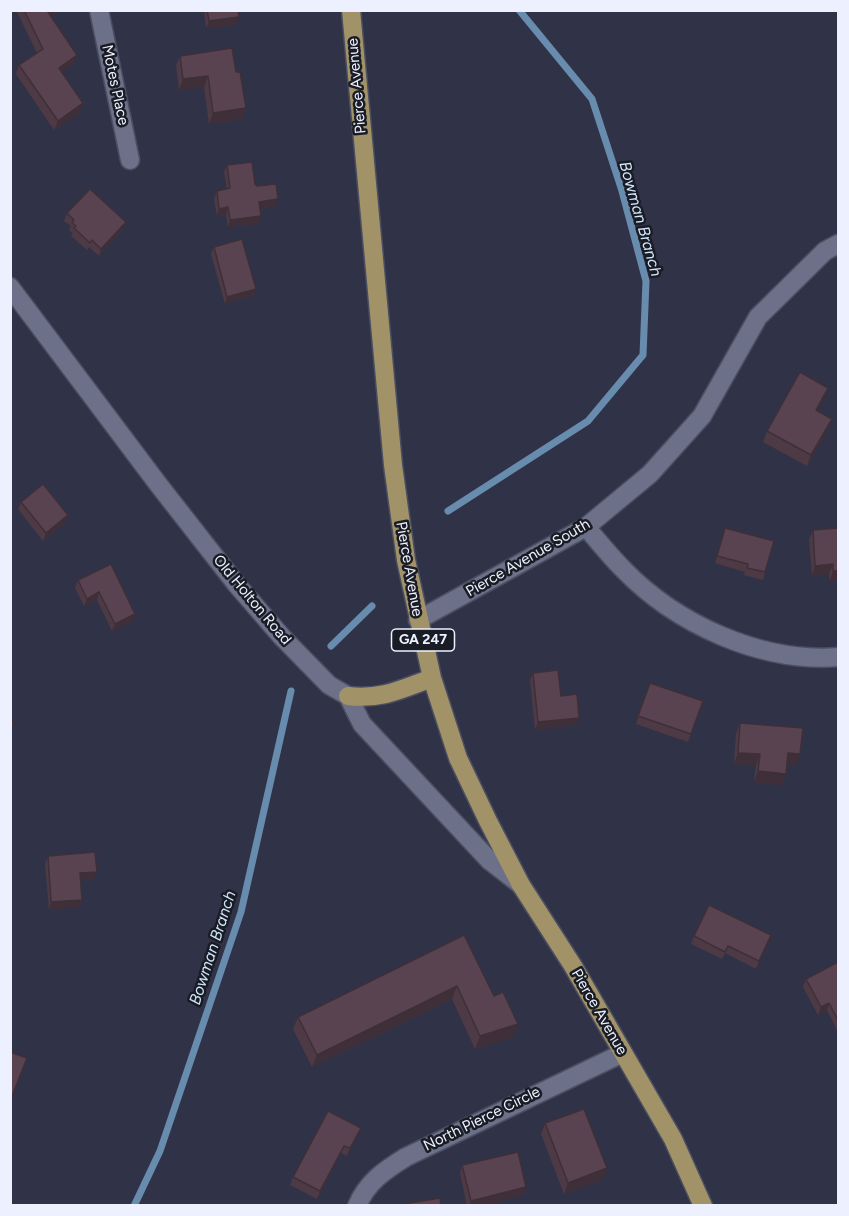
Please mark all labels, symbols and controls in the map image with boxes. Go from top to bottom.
street label: Pierce Avenue [344,37,370,135]
street label: Motes Place [98,43,132,127]
water label: Bowman Branch [614,159,666,279]
street label: Pierce Avenue South [463,515,593,601]
street label: Pierce Avenue [392,520,426,618]
street label: Old Holton Road [209,551,295,649]
road number: GA 247 [392,629,454,651]
water label: Bowman Branch [186,889,240,1007]
street label: Pierce Avenue [567,966,631,1058]
street label: North Pierce Circle [421,1083,543,1155]

